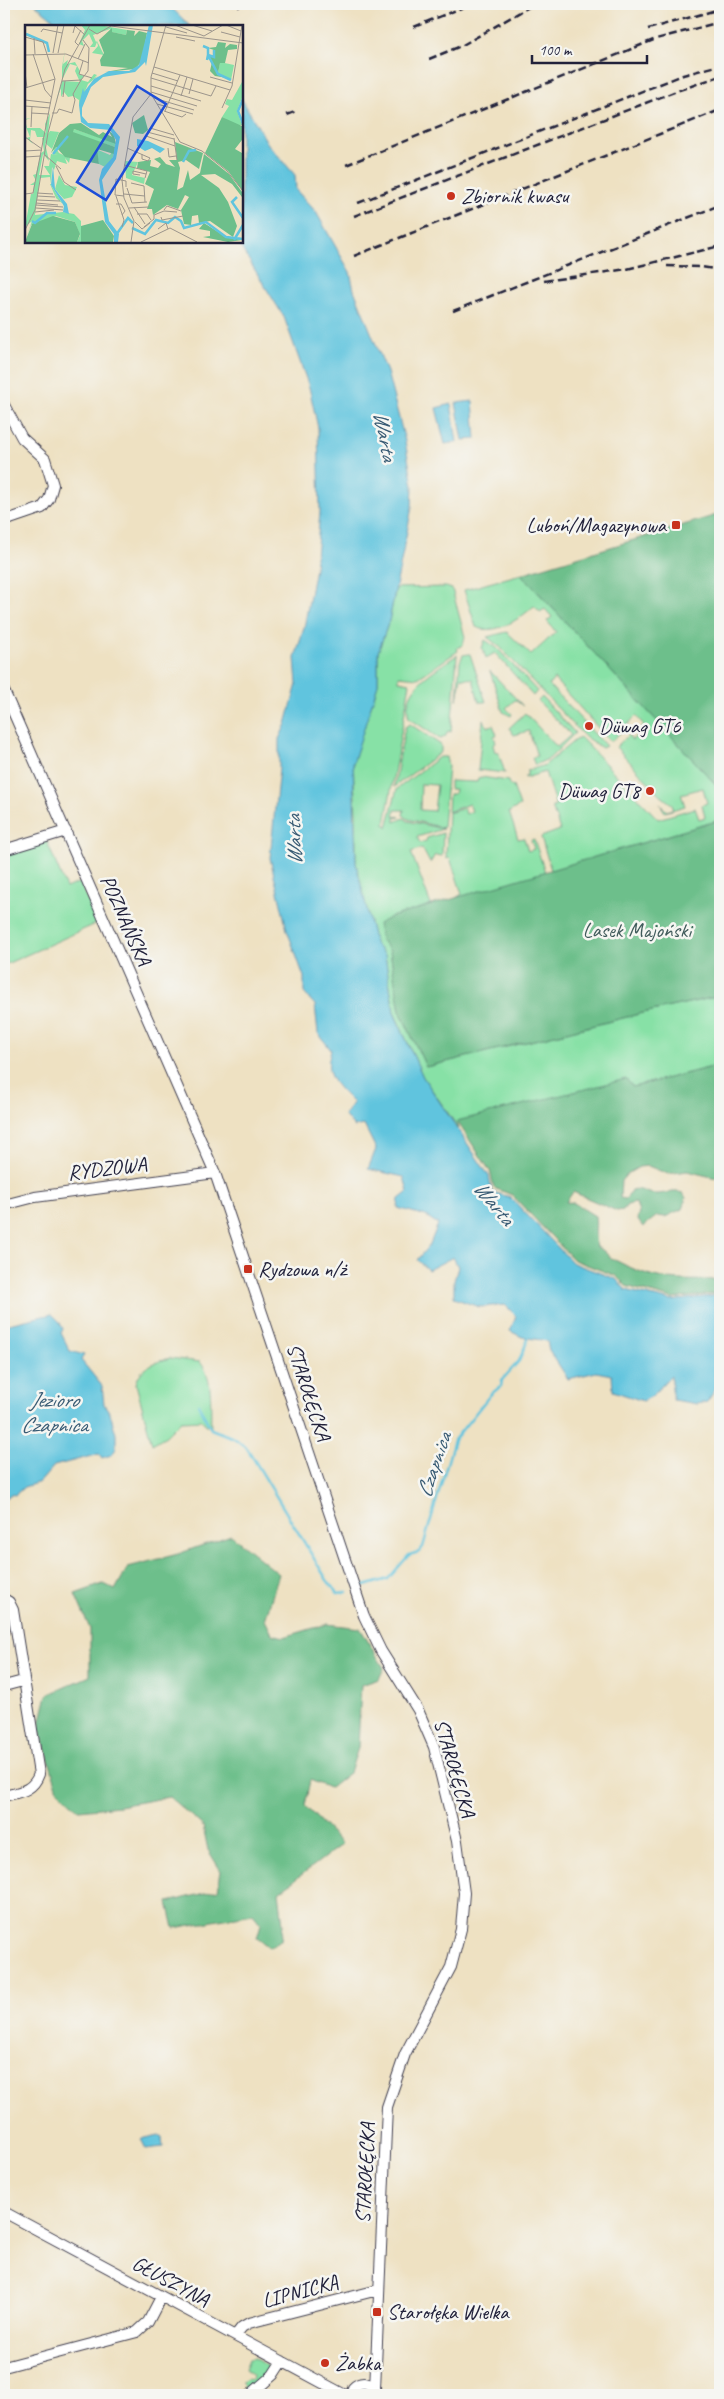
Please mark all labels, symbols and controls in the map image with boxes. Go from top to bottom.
inset map [25,25,242,242]
scale bar [532,32,646,64]
text: 100 m [539,41,573,60]
place label: Zbiornik kwasu [461,183,570,209]
marker: Zbiornik kwasu [445,190,457,202]
water label: Warta [367,409,404,465]
place label: Luboń/Magazynowa [527,512,668,538]
marker: Luboń/Magazynowa [670,519,682,531]
place label: Düwag GT6 [599,713,681,739]
marker: Düwag GT6 [583,720,595,732]
place label: Düwag GT8 [558,778,643,804]
marker: Düwag GT8 [644,785,656,797]
water label: Warta [279,813,309,865]
street label: POZNAŃSKA [95,871,158,971]
park label: Lasek Majoński [583,917,694,943]
street label: RYDZOWA [66,1150,148,1186]
water label: Warta [467,1175,522,1233]
place label: Rydzowa n/ż [258,1256,348,1282]
marker: Rydzowa n/ż [242,1263,254,1275]
street label: STAROŁĘCKA [281,1340,337,1445]
water label: Jezioro Czapnica [21,1386,90,1439]
water label: Czapnica [410,1426,459,1501]
street label: STAROŁĘCKA [429,1716,482,1821]
street label: STAROŁĘCKA [349,2121,381,2224]
street label: GŁUSZYNA [128,2250,214,2312]
street label: LIPNICKA [259,2268,341,2314]
place label: Starołęka Wielka [387,2299,510,2325]
marker: Starołęka Wielka [371,2306,383,2318]
place label: Żabka [335,2350,382,2376]
marker: Żabka [319,2357,331,2369]

